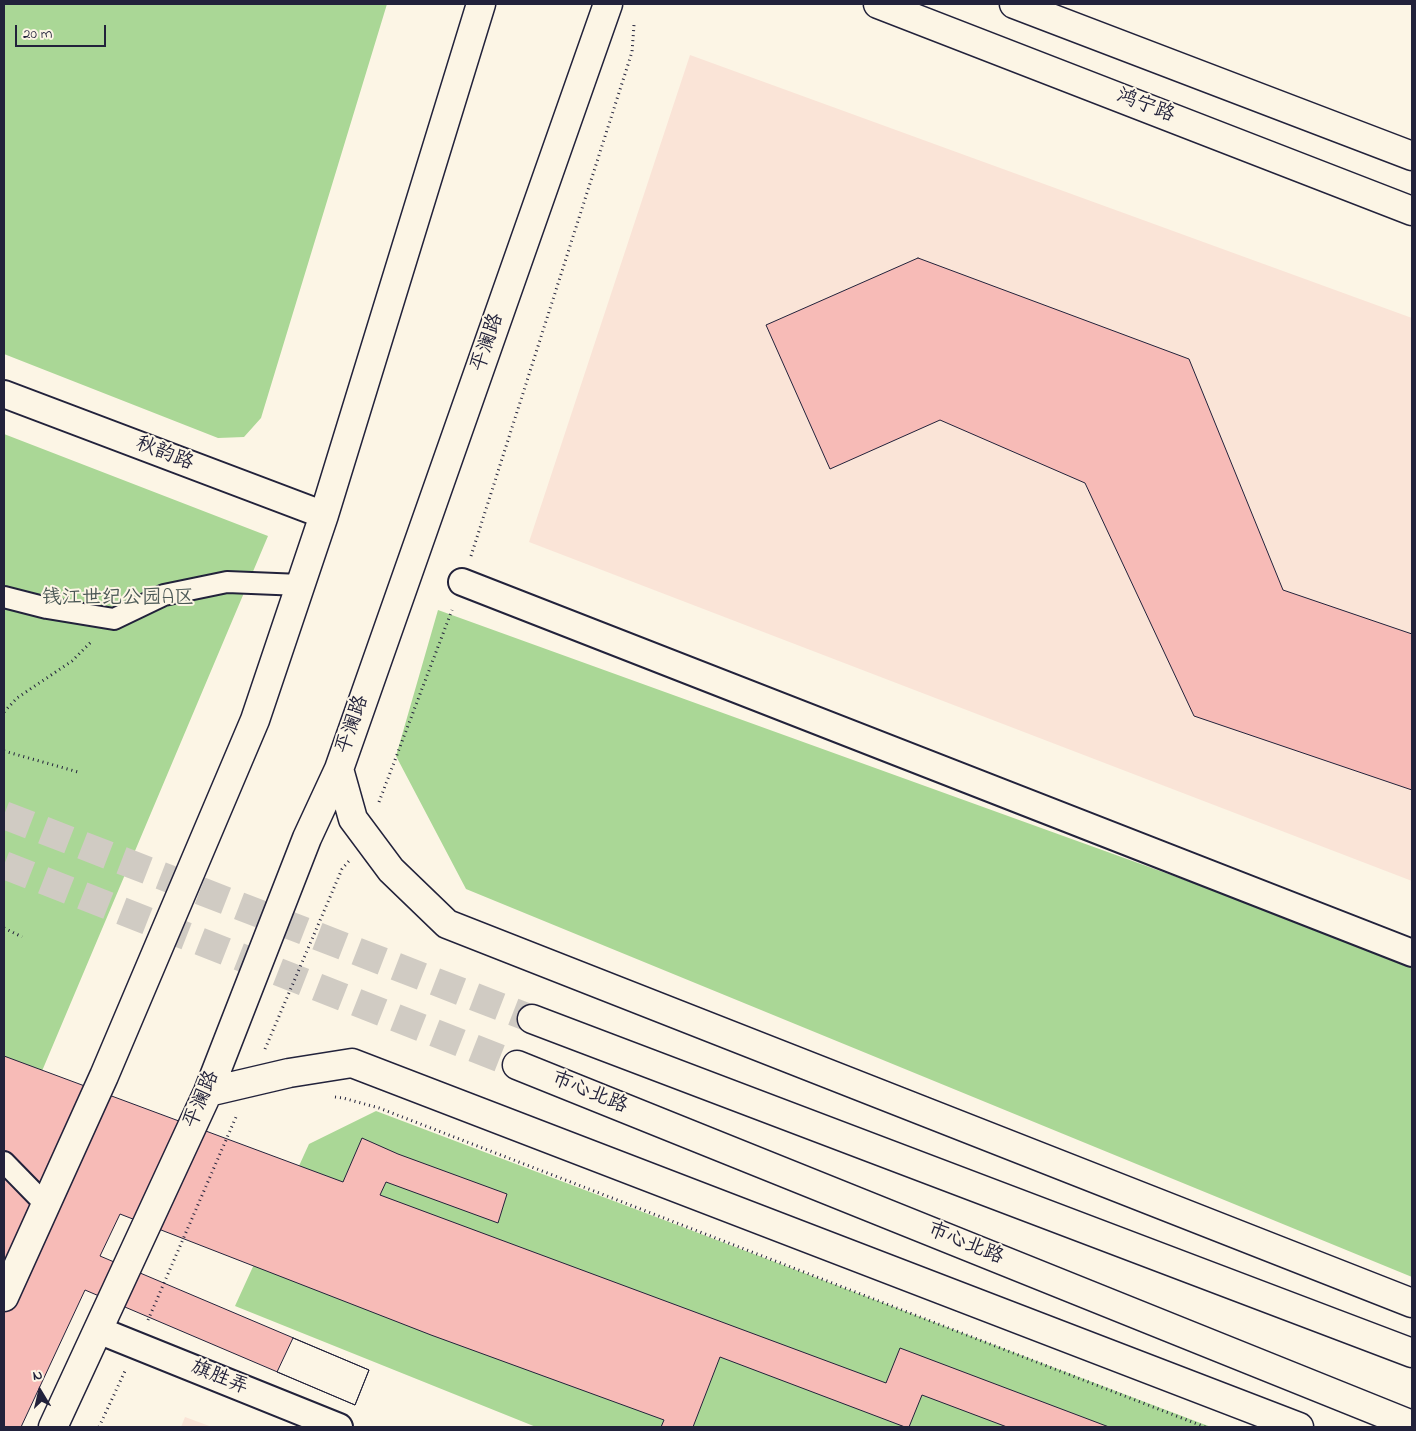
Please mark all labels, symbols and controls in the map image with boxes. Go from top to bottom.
scale bar [18,15,109,47]
text: 20 m [23,23,52,45]
street label: 鸿宁路 [1113,85,1177,129]
street label: 平澜路 [468,311,510,375]
street label: 秋韵路 [132,433,196,477]
park label: 钱江世纪公园A区 [42,588,194,612]
street label: 平澜路 [333,693,375,757]
street label: 平澜路 [180,1068,226,1132]
street label: 市心北路 [547,1068,631,1120]
street label: 市心北路 [923,1219,1007,1271]
street label: 旗胜弄 [187,1357,251,1401]
text: N [31,1365,44,1387]
north arrow [15,1366,65,1416]

